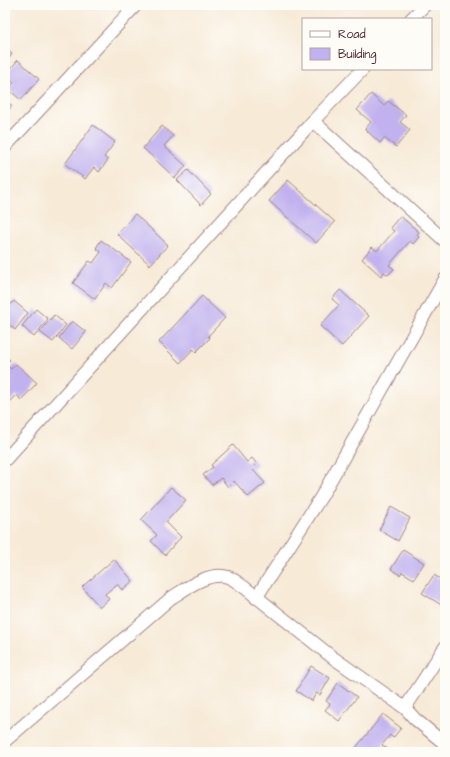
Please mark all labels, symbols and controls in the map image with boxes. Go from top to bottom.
legend [302,18,432,70]
text: Road [338,26,366,43]
text: Building [338,46,376,64]

